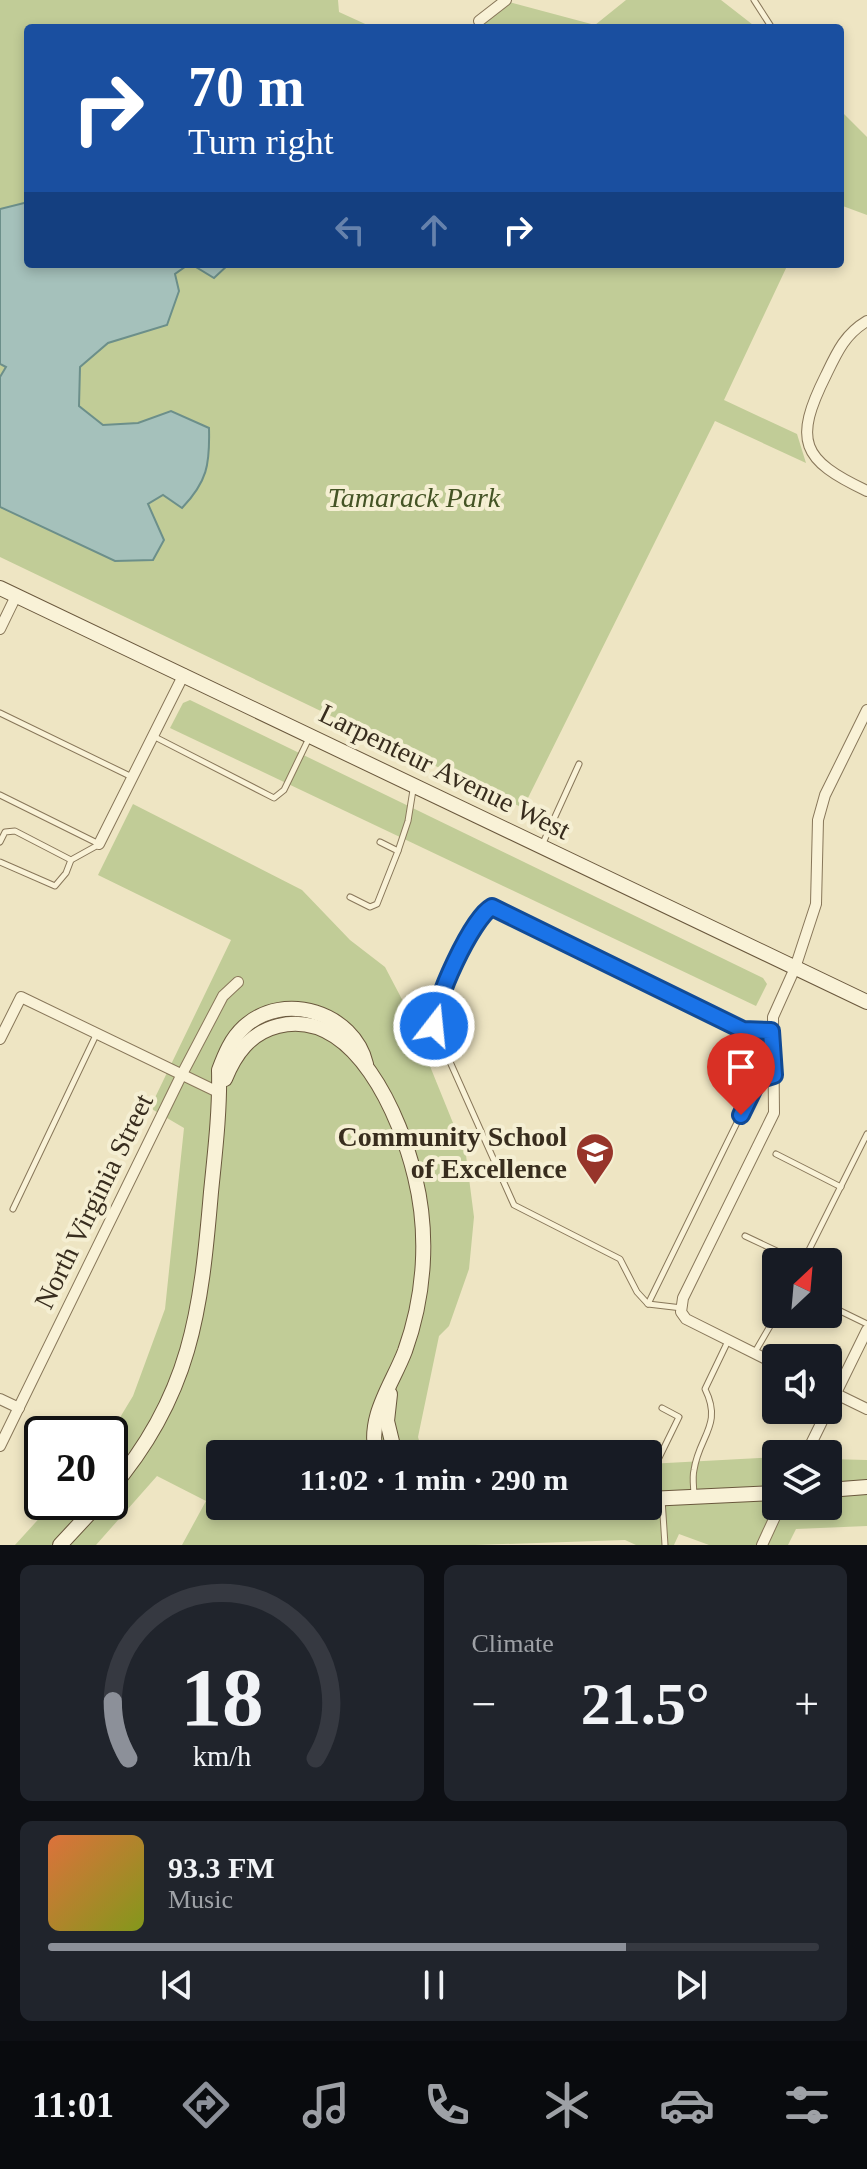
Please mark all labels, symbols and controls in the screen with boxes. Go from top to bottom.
icon: right [56,56,160,160]
text: 70 m [188,56,305,118]
text: Turn right [188,122,334,162]
icon: left [328,208,372,252]
icon: ahead [412,208,456,252]
icon: right [496,208,540,252]
park label: Tamarack Park [328,482,501,513]
street label: Larpenteur Avenue West [314,697,575,846]
position arrow [392,984,476,1068]
pin [707,1033,775,1115]
icon: arrive [719,1045,763,1089]
street label: North Virginia Street [28,1089,159,1314]
place label: Community School of Excellence [338,1121,567,1184]
school or university icon: Community School of Excellence [574,1131,616,1186]
north arrow [762,1248,842,1328]
map controls [762,1248,842,1520]
button: sound [762,1344,842,1424]
speed limit sign: 20 [24,1416,128,1520]
button: layers [762,1440,842,1520]
text: 11:02 · 1 min · 290 m [300,1463,568,1496]
text: Climate [472,1629,554,1658]
text: 18 [180,1651,263,1743]
text: 21.5° [581,1671,710,1737]
text: − [472,1680,496,1729]
text: + [794,1680,819,1729]
text: km/h [192,1741,251,1772]
text: 93.3 FM [168,1851,275,1884]
text: Music [168,1885,233,1914]
icon: previous [155,1963,199,2007]
icon: pause [412,1963,456,2007]
icon: next [669,1963,713,2007]
icon: directions [178,2077,234,2133]
icon: music [298,2077,354,2133]
icon: phone [419,2077,475,2133]
icon: climate [539,2077,595,2133]
icon: car [659,2077,715,2133]
icon: filters [779,2077,835,2133]
text: 11:01 [32,2085,114,2125]

